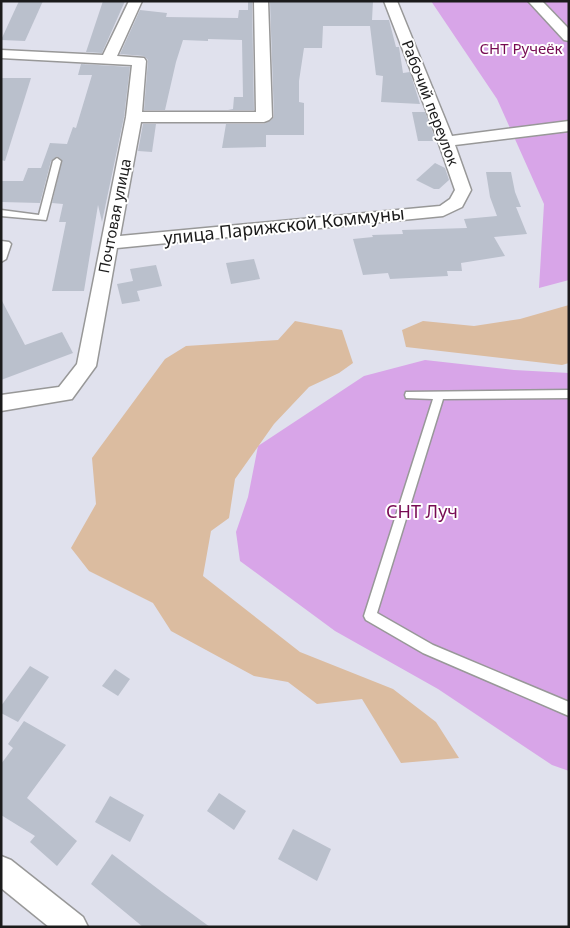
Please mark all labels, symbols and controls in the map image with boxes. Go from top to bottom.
street label: Рабочий переулок [398,37,464,168]
park label: СНТ Ручеёк [479,38,563,58]
street label: Почтовая улица [93,157,135,275]
street label: улица Парижской Коммуны [162,200,406,250]
park label: СНТ Луч [386,499,458,523]

